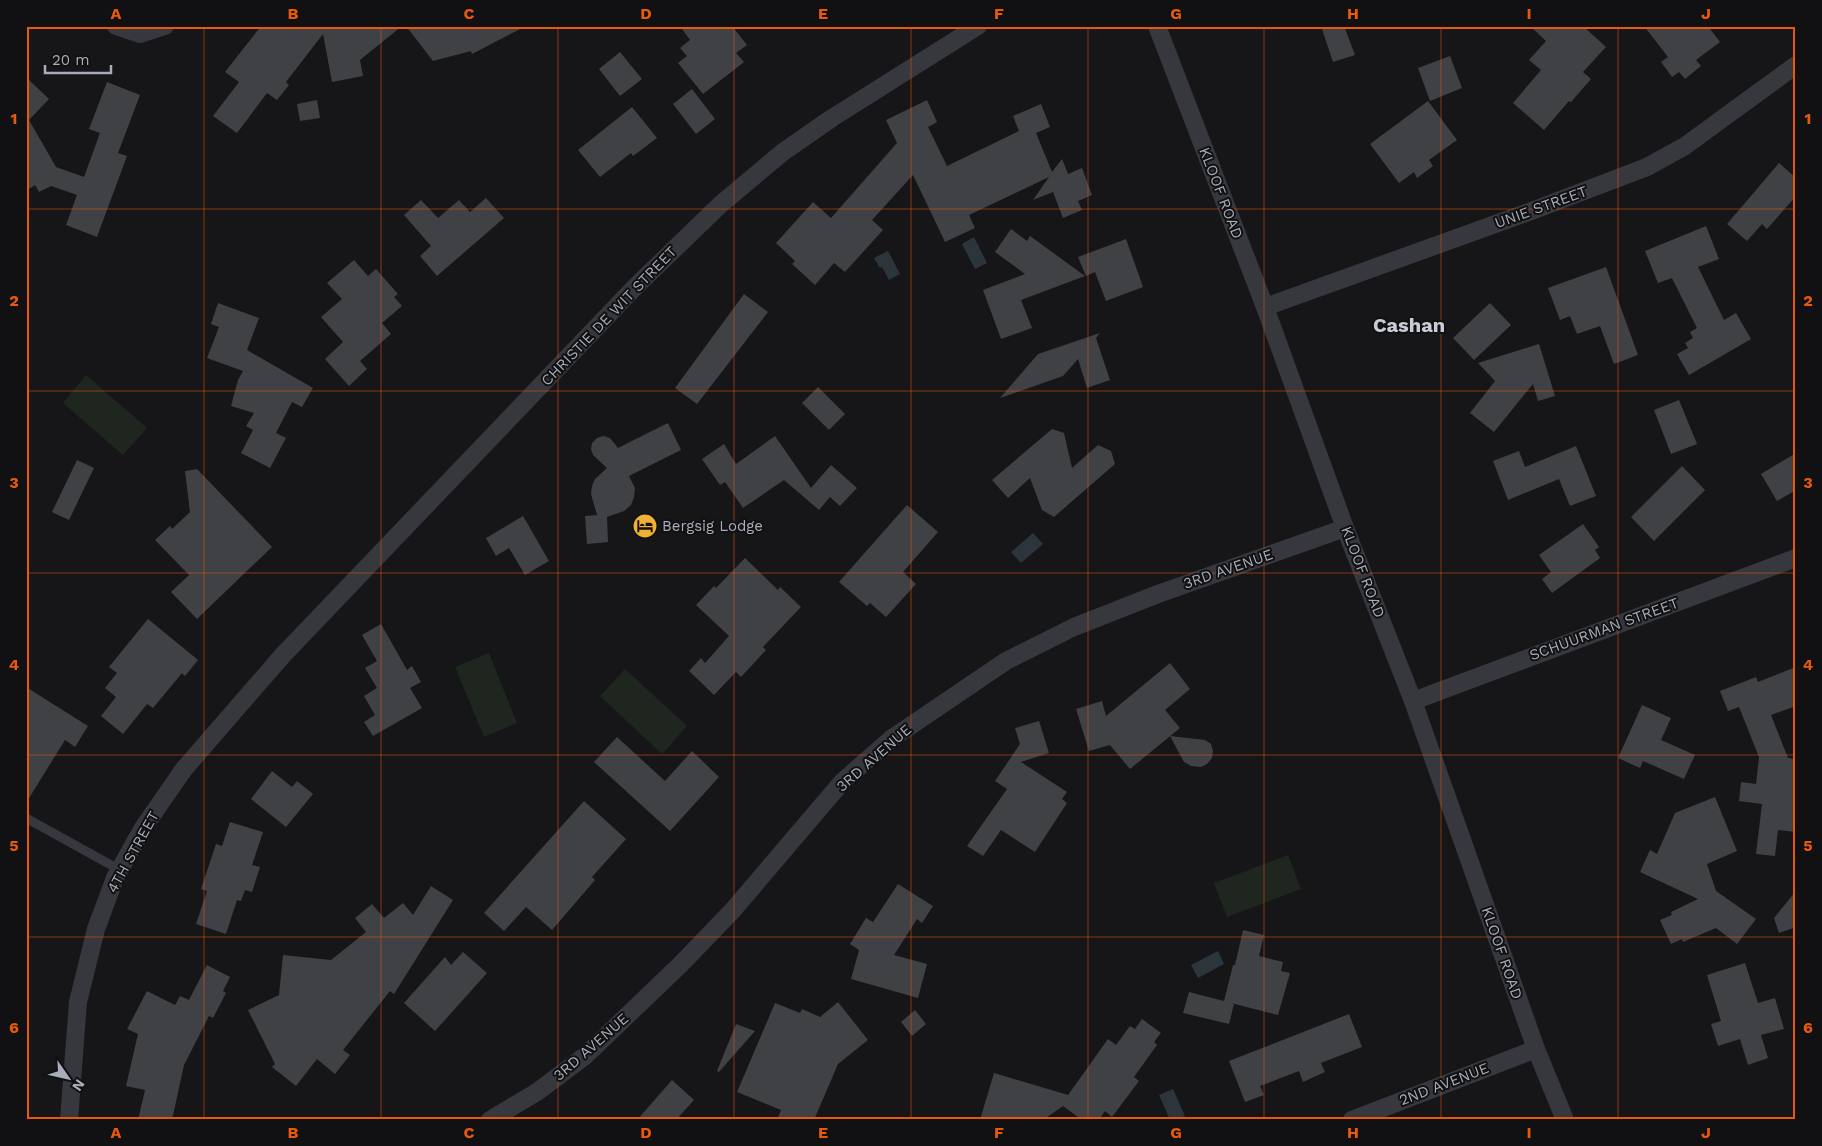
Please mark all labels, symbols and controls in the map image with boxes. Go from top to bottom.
text: A [111,4,122,23]
text: B [288,4,299,23]
text: C [464,4,475,23]
text: D [640,4,652,23]
text: E [818,4,828,23]
text: F [994,4,1004,23]
text: G [1170,4,1182,23]
text: H [1347,4,1359,23]
text: I [1526,4,1532,23]
text: J [1701,4,1711,23]
scale bar [45,42,111,74]
text: 20 m [52,51,90,69]
text: 1 [11,109,17,128]
text: 1 [1805,109,1811,128]
street label: KLOOF ROAD [1195,145,1247,241]
street label: UNIE STREET [1492,182,1590,232]
street label: CHRISTIE DE WIT STREET [537,242,681,390]
text: 2 [9,291,19,310]
text: 2 [1803,291,1813,310]
district label: Cashan [1373,313,1445,337]
text: 3 [9,473,19,492]
text: 3 [1803,473,1813,492]
hotel icon: Bergsig Lodge [632,513,658,539]
place label: Bergsig Lodge [662,517,763,535]
street label: KLOOF ROAD [1337,524,1389,620]
street label: 3RD AVENUE [1181,545,1275,593]
street label: SCHUURMAN STREET [1527,594,1681,664]
text: 4 [9,655,19,674]
text: 4 [1803,655,1813,674]
street label: 3RD AVENUE [833,721,915,795]
street label: 4TH STREET [103,808,163,896]
text: 5 [9,836,19,855]
text: 5 [1803,836,1813,855]
street label: KLOOF ROAD [1478,905,1526,1001]
street label: 3RD AVENUE [550,1010,632,1084]
text: 6 [9,1018,19,1037]
text: 6 [1803,1018,1813,1037]
north arrow [42,1054,92,1104]
street label: 2ND AVENUE [1397,1059,1491,1109]
text: N [69,1076,88,1094]
text: A [111,1123,122,1142]
text: B [288,1123,299,1142]
text: C [464,1123,475,1142]
text: D [640,1123,652,1142]
text: E [818,1123,828,1142]
text: F [994,1123,1004,1142]
text: G [1170,1123,1182,1142]
text: H [1347,1123,1359,1142]
text: I [1526,1123,1532,1142]
text: J [1701,1123,1711,1142]

